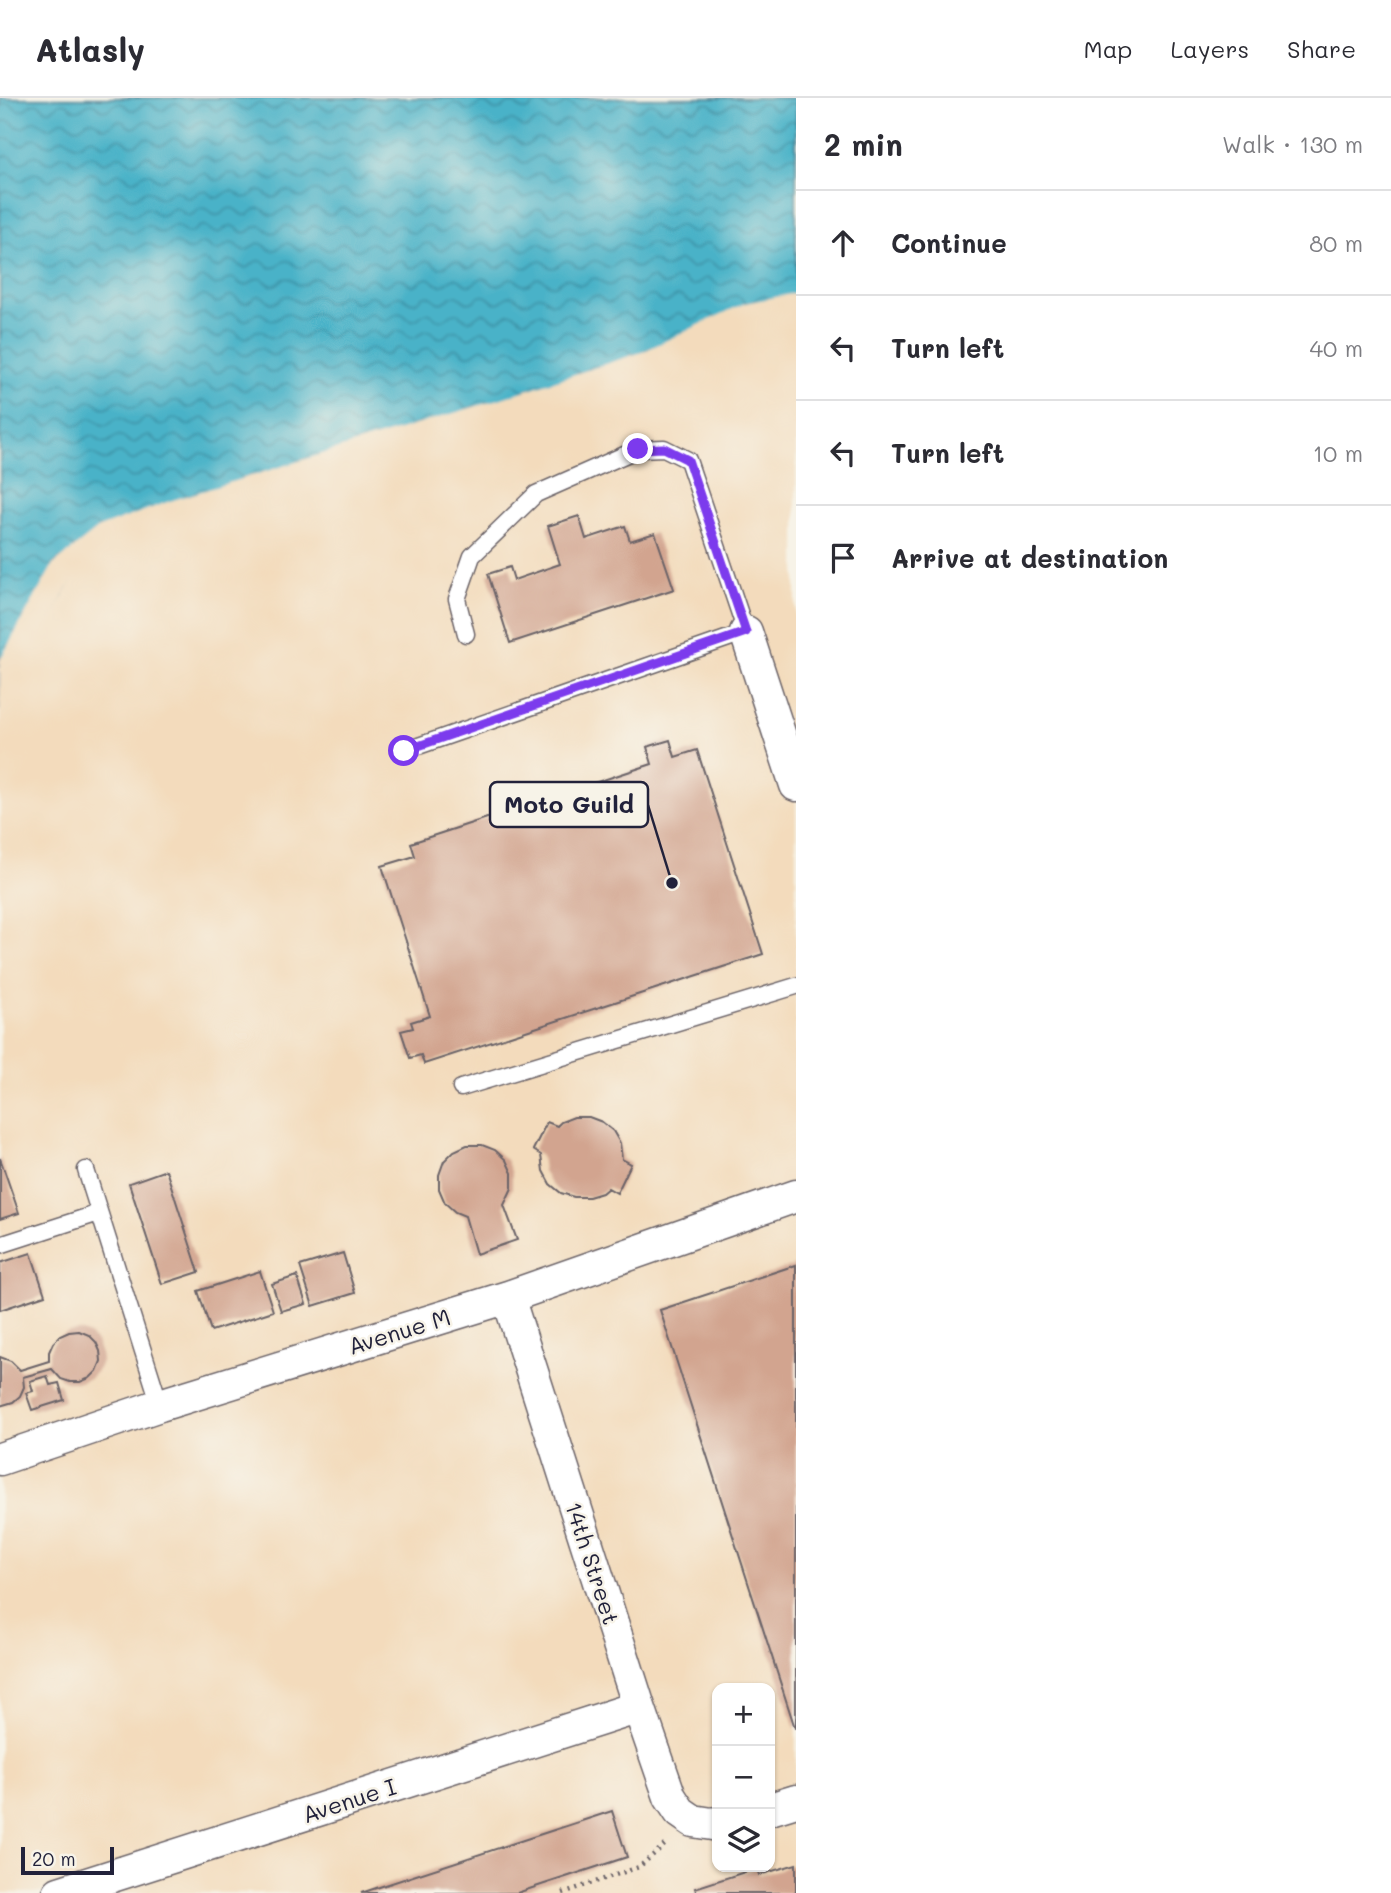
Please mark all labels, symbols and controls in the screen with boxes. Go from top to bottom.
text: Atlasly [35,27,145,70]
text: Map [1084,33,1132,64]
text: Layers [1170,33,1249,64]
text: Share [1287,33,1356,64]
text: 2 min [824,124,903,164]
text: Walk · 130 m [1222,129,1363,159]
icon: ahead [824,224,862,262]
text: Continue [891,226,1007,260]
text: 80 m [1309,228,1363,258]
icon: left [824,329,862,367]
text: Turn left [891,331,1004,365]
text: 40 m [1310,333,1363,363]
route end [622,433,653,464]
icon: left [824,434,862,472]
text: Turn left [891,436,1004,470]
text: 10 m [1313,438,1363,468]
icon: arrive [824,539,862,577]
text: Arrive at destination [891,541,1168,575]
route start [388,735,419,766]
callout: Moto Guild [490,782,648,827]
text: Moto Guild [504,788,634,819]
street label: Avenue M [344,1301,454,1361]
street label: 14th Street [559,1498,627,1628]
map controls [712,1683,775,1872]
button: + [712,1683,775,1746]
button: − [712,1746,775,1809]
street label: Avenue I [298,1771,400,1829]
button: layers [712,1809,775,1872]
scale bar [21,1844,114,1876]
text: 20 m [32,1846,76,1871]

